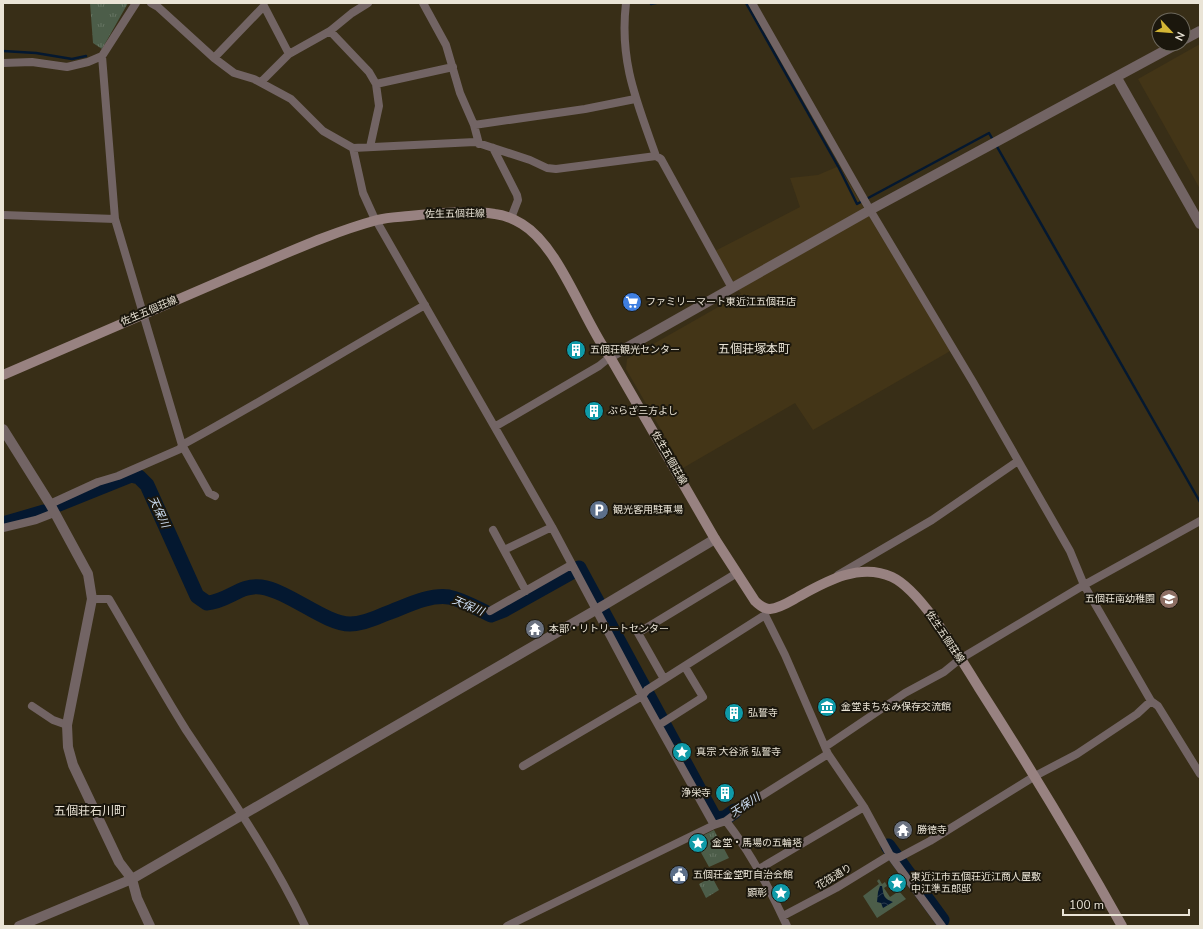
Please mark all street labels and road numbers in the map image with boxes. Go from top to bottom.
street label: 佐生五個荘線 [425,206,485,222]
street label: 佐生五個荘線 [119,293,179,329]
street label: 佐生五個荘線 [648,429,690,487]
street label: 佐生五個荘線 [922,608,968,666]
street label: 花筏通り [813,861,855,893]

